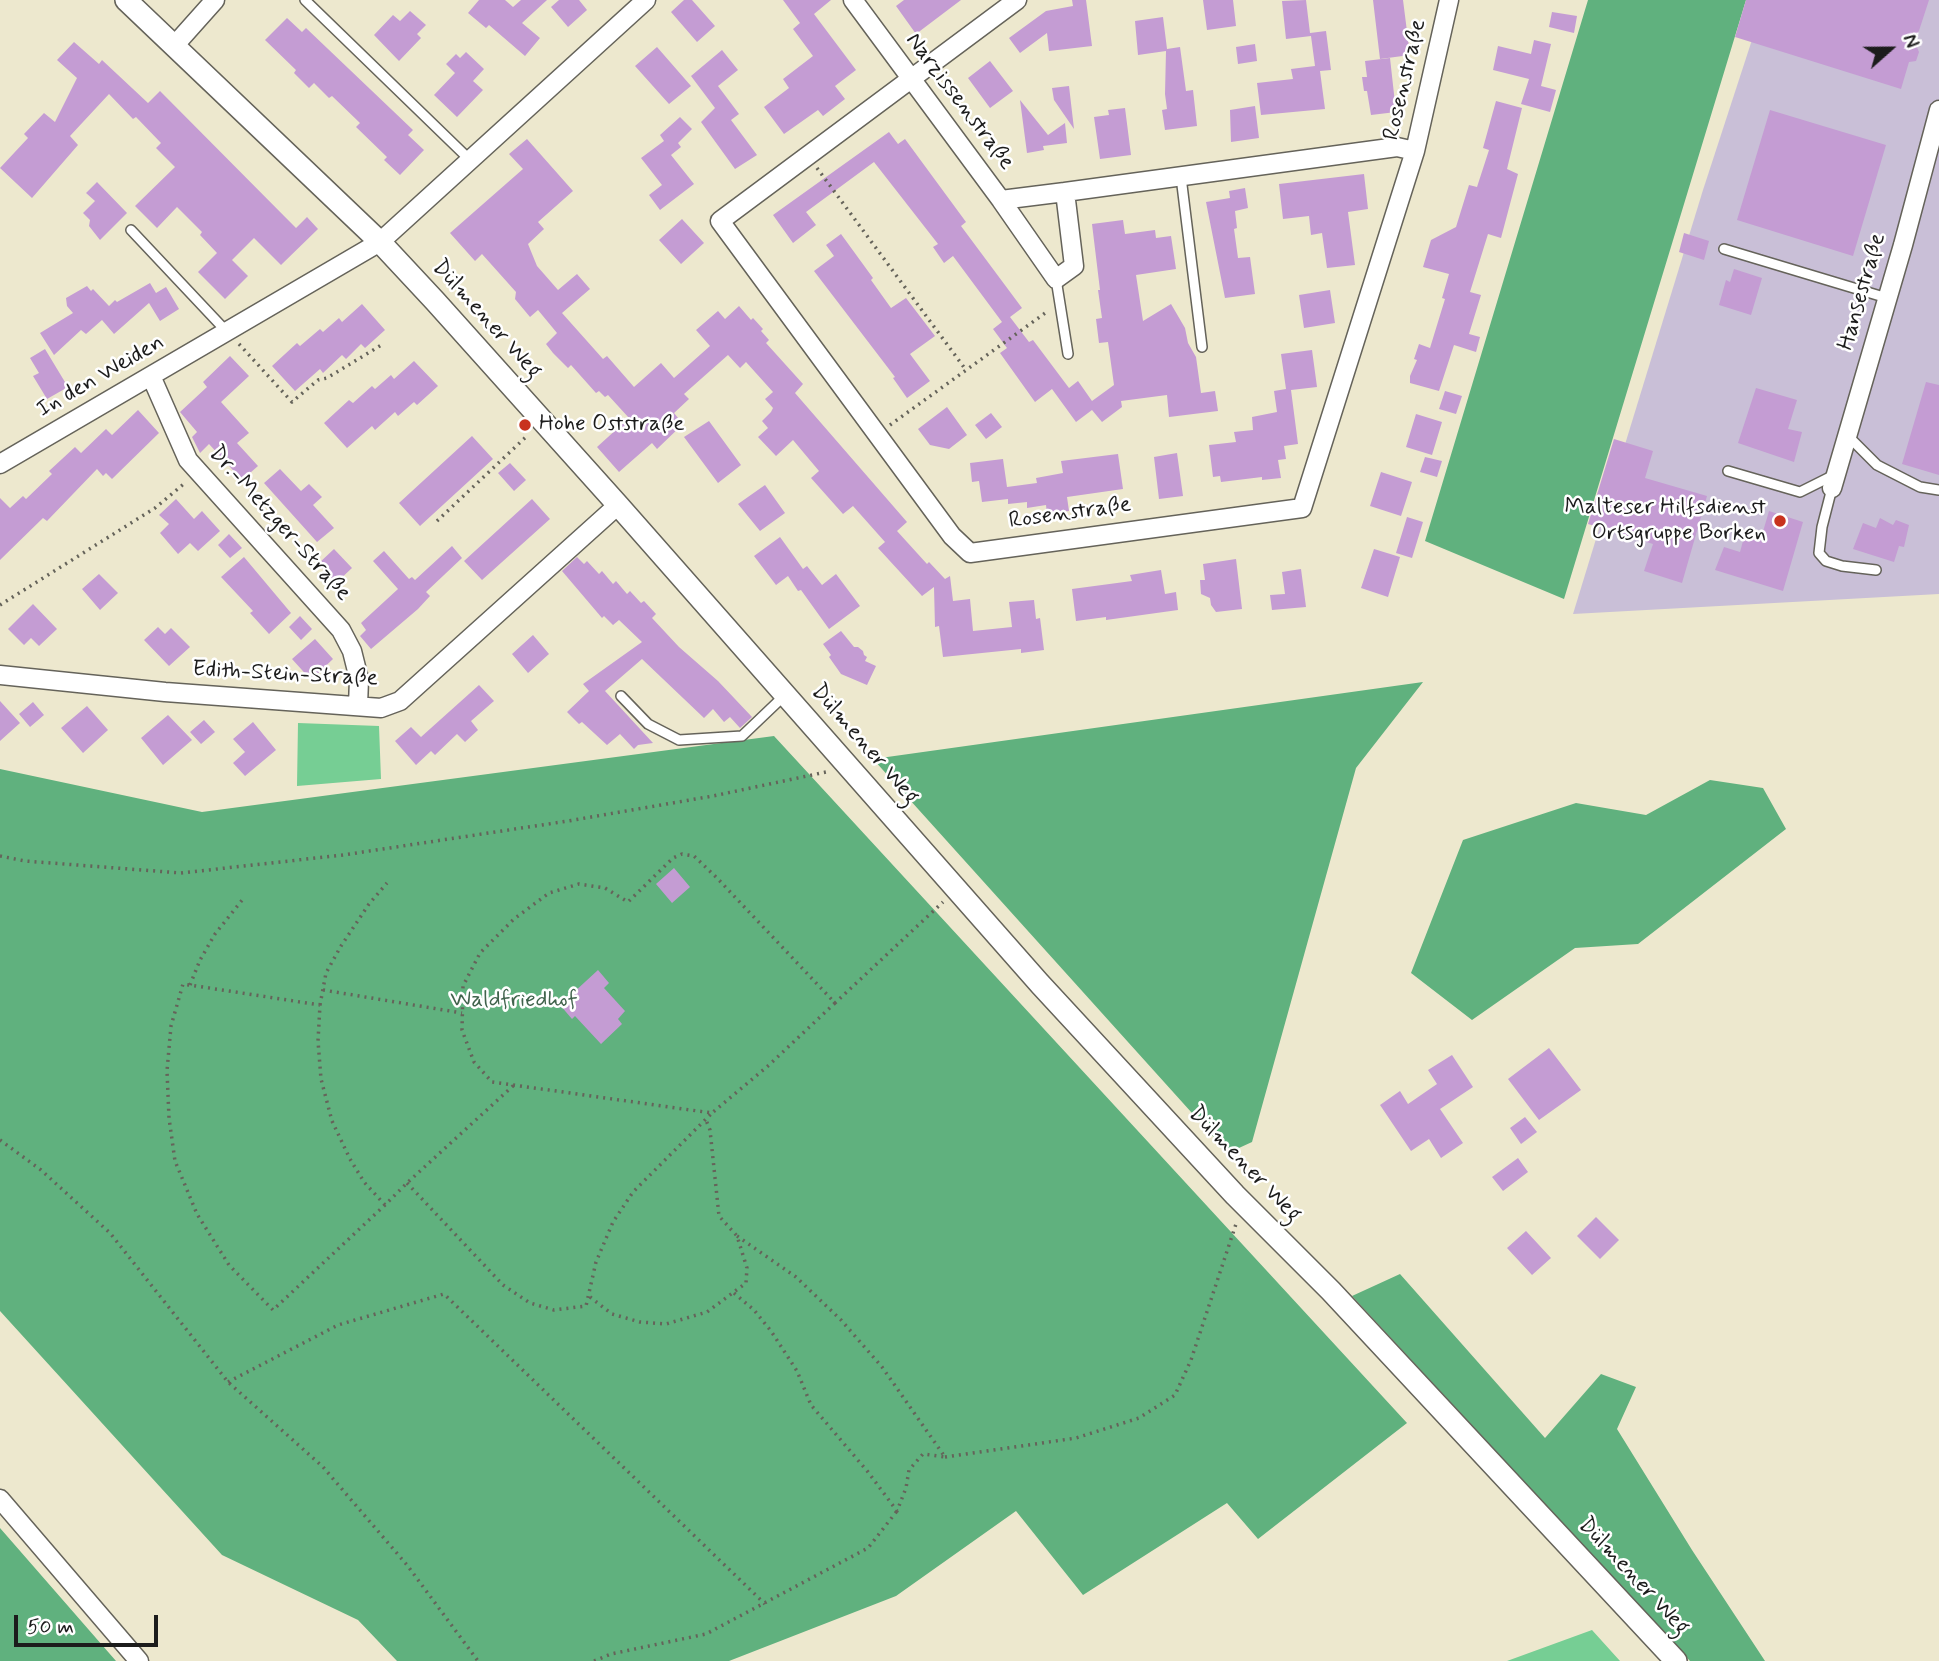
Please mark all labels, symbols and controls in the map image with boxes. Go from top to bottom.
north arrow [1855,14,1925,84]
street label: Rosenstraße [1379,17,1433,143]
street label: Narzissenstraße [899,28,1019,176]
text: N [1896,31,1924,52]
street label: Hansestraße [1833,230,1893,354]
street label: Dülmener Weg [425,254,547,386]
street label: In den Weiden [32,329,170,425]
place label: Hohe Oststraße [539,411,685,439]
marker: Hohe Oststraße [517,417,533,433]
street label: Dr.-Metzger-Straße [202,441,356,607]
street label: Rosenstraße [1007,492,1133,536]
place label: Malteser Hilfsdienst Ortsgruppe Borken [1565,494,1766,548]
marker: Malteser Hilfsdienst Ortsgruppe Borken [1772,513,1788,529]
street label: Edith-Stein-Straße [191,656,379,694]
street label: Dülmener Weg [804,679,924,811]
park label: Waldfriedhof [450,987,578,1015]
street label: Dülmener Weg [1181,1101,1307,1229]
street label: Dülmener Weg [1571,1512,1695,1642]
scale bar [18,1602,161,1646]
text: 50 m [27,1613,74,1641]

